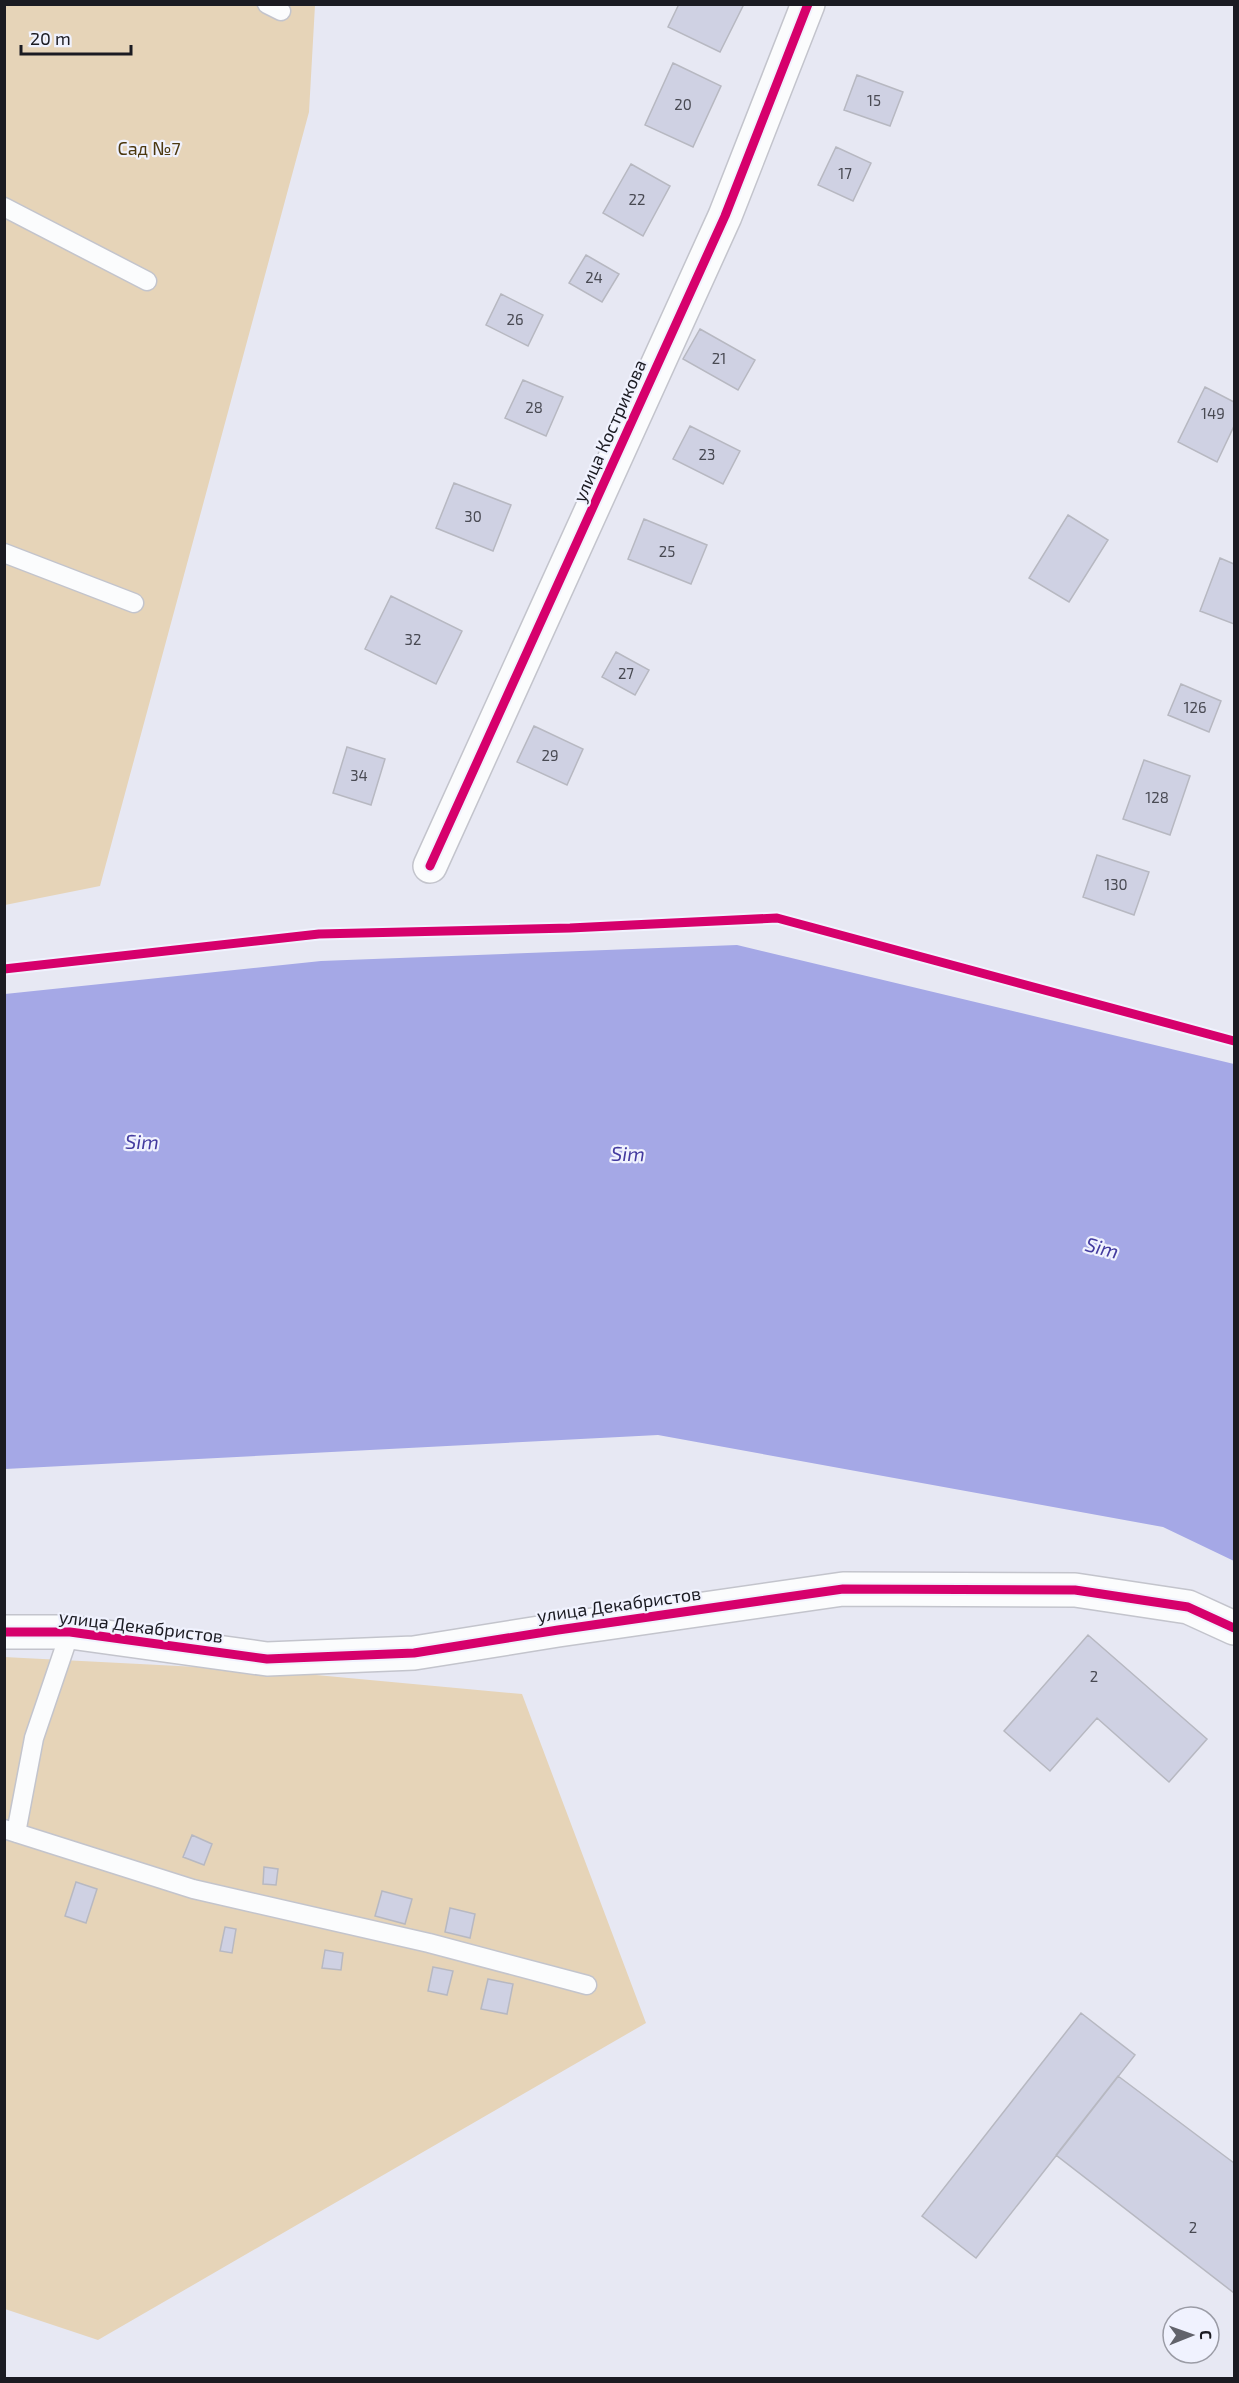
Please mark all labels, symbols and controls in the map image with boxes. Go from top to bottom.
scale bar [21,18,130,56]
text: 20 m [30,27,71,49]
house number: 15 [867,91,881,109]
house number: 20 [674,95,692,113]
park label: Сад №7 [117,137,181,159]
house number: 17 [838,164,852,182]
house number: 22 [629,190,645,208]
house number: 24 [585,268,603,286]
house number: 26 [506,310,524,328]
house number: 21 [712,349,726,367]
street label: улица Кострикова [568,356,650,505]
house number: 28 [525,398,543,416]
house number: 149 [1201,404,1225,422]
house number: 23 [699,445,715,463]
house number: 30 [464,507,482,525]
house number: 25 [659,542,675,560]
house number: 32 [405,630,421,648]
house number: 27 [618,664,634,682]
house number: 126 [1184,698,1206,716]
house number: 29 [541,746,559,764]
house number: 34 [350,766,368,784]
house number: 128 [1145,788,1169,806]
house number: 130 [1104,875,1128,893]
water label: Sim [125,1129,159,1153]
water label: Sim [611,1141,645,1165]
water label: Sim [1083,1231,1122,1263]
street label: улица Декабристов [536,1582,702,1626]
street label: улица Декабристов [58,1605,224,1647]
house number: 2 [1090,1667,1098,1685]
house number: 2 [1189,2218,1197,2236]
north arrow [1161,2305,1221,2365]
text: С [1197,2330,1216,2340]

